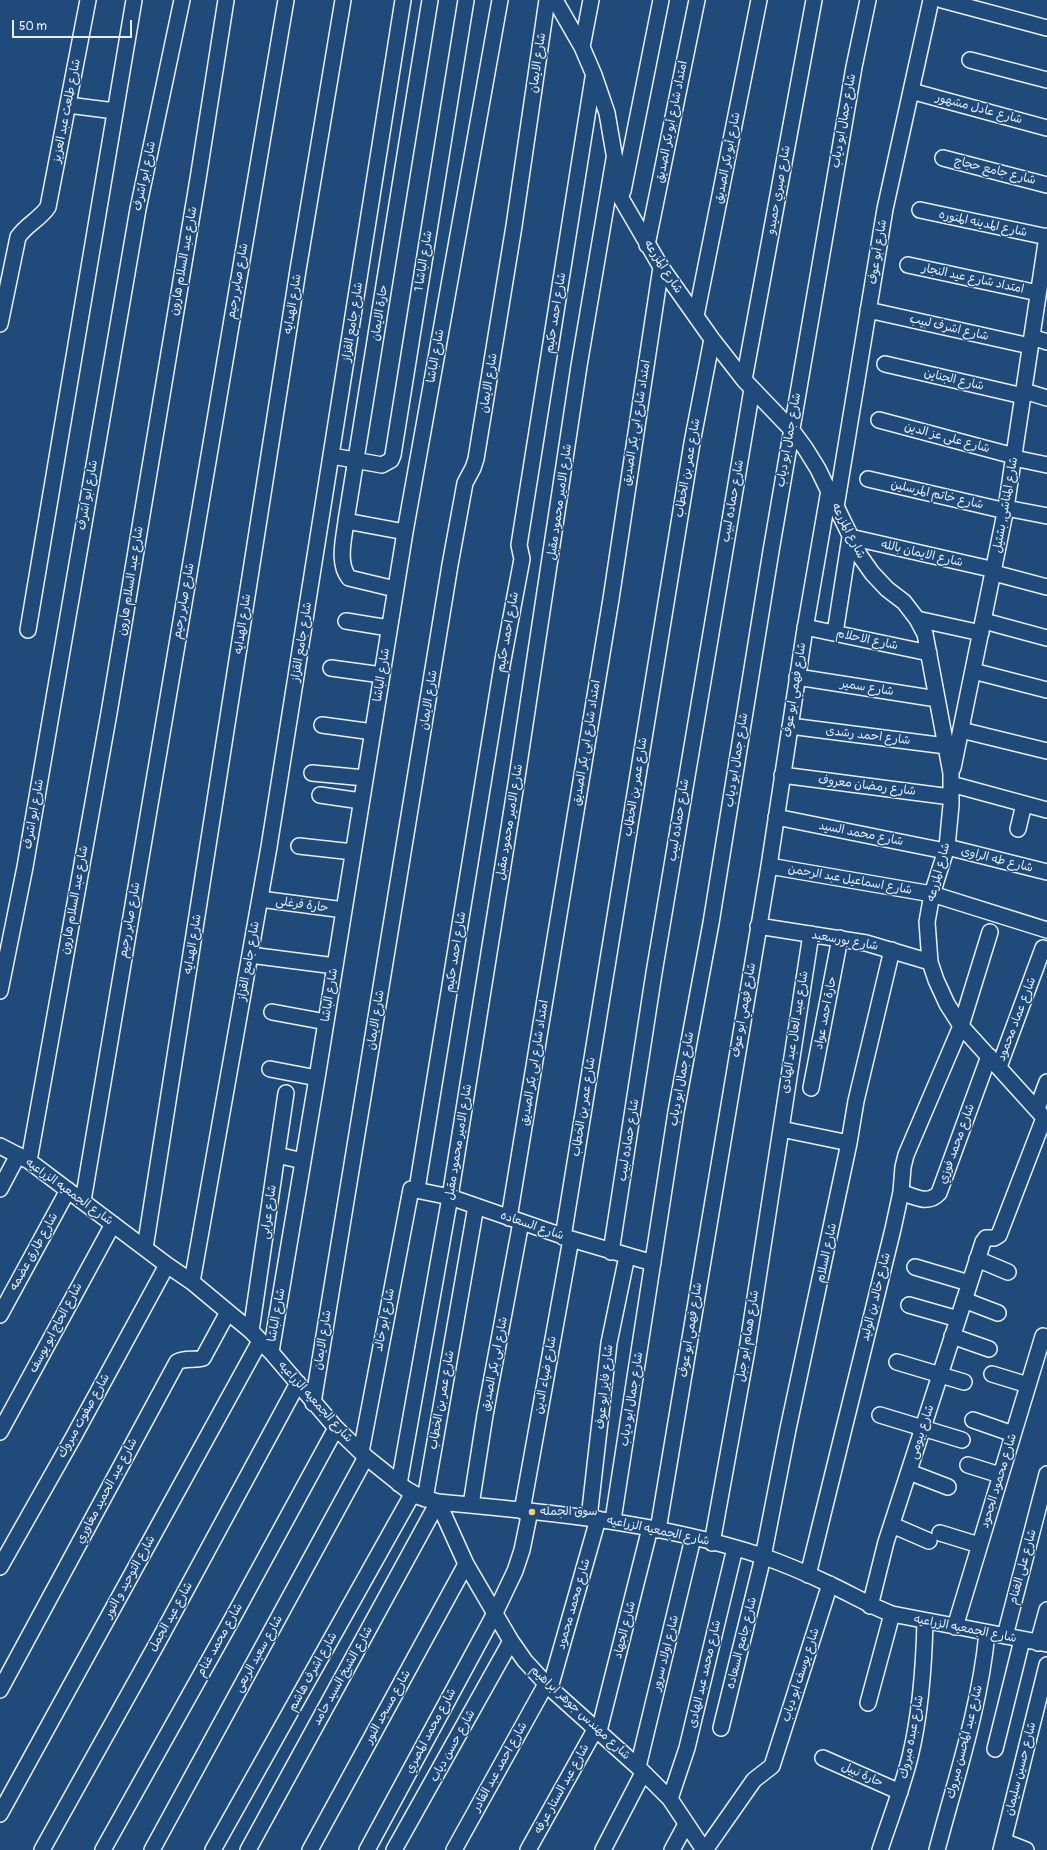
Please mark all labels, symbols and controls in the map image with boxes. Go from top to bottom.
scale bar [14,12,134,38]
text: 50 m [19,19,47,34]
street label: شارع الايمان [527,32,549,94]
street label: شارع طلعت عبد العزيز [50,58,84,164]
street label: امتداد شارع أبو بكر الصديق [653,60,691,184]
street label: شارع جمال ابو دياب [829,73,859,169]
street label: شارع عادل مشهور [934,90,1024,128]
street label: شارع أبو بكر الصديق [712,111,744,205]
street label: شارع ابو اشرف [131,140,159,212]
street label: شارع صبري حميدو [764,144,794,236]
street label: شارع جامع حجاج [953,154,1037,188]
street label: شارع عبد السلام هارون [167,205,201,317]
street label: شارع المدينه المنوره [937,208,1029,240]
street label: شارع أبو عوف [866,218,890,286]
street label: شارع الباشا 1 [412,229,436,293]
street label: شارع المزرعه [641,238,685,296]
street label: شارع صابر رحيم [224,242,252,320]
street label: امتداد شارع عيد النجار [921,261,1025,297]
street label: شارع احمد حكيم [543,272,569,354]
street label: شارع الهدايه [281,273,305,335]
street label: شارع جامع القزاز [340,281,366,363]
street label: حارة الايمان [368,284,392,342]
street label: شارع اشرف لبيب [908,312,990,344]
street label: شارع الباشا [424,328,448,384]
street label: شارع الايمان [477,352,501,414]
street label: امتداد شارع ابى بكر الصديق [620,359,654,487]
street label: شارع الجناين [923,366,985,394]
street label: شارع جمال ابو دياب [774,392,804,488]
street label: شارع عمر بن الخطاب [672,417,704,519]
street label: شارع على عز الدين [903,420,991,456]
street label: شارع الامير محمود مقبل [545,443,575,561]
street label: شارع المناشى, بشتيل [990,456,1022,554]
street label: شارع ابو اشرف [75,459,101,531]
street label: شارع حماده لبيب [719,459,747,543]
street label: شارع خاتم المرسلين [889,477,985,513]
street label: شارع المزرعه [828,501,868,561]
street label: شارع عبد السلام هارون [115,525,147,637]
street label: شارع الايمان بالله [880,538,964,570]
street label: شارع صابر رحيم [170,562,198,640]
street label: شارع احمد حكيم [494,591,522,673]
street label: شارع الهدايه [232,593,254,655]
street label: شارع جامع القزاز [289,601,315,683]
street label: شارع الاحلام [835,626,899,654]
street label: شارع فهمي ابو عوف [780,642,810,738]
street label: شارع الباشا [371,647,393,703]
street label: شارع الايمان [417,669,441,731]
street label: شارع سمير [839,677,895,699]
street label: امتداد شارع ابى بكر الصديق [570,679,604,807]
street label: شارع جمال ابو دياب [722,712,752,808]
street label: شارع احمد رشدى [825,724,911,748]
street label: شارع عمر بن الخطاب [621,736,651,838]
street label: شارع الامير محمود مقبل [494,763,526,881]
street label: شارع رمضان معروف [817,773,917,799]
street label: شارع ابو اشرف [21,778,47,850]
street label: شارع حماده لبيب [665,778,693,862]
street label: شارع محمد السيد [817,819,905,849]
street label: شارع المزرعه [924,841,954,903]
street label: شارع عبد السلام هارون [58,844,92,956]
street label: شارع طه الراوى [959,844,1035,876]
street label: شارع اسماعيل عبد الرحمن [787,862,913,898]
street label: شارع صابر رحيم [116,881,144,959]
street label: حارة فرغلى [275,894,329,916]
street label: شارع احمد حكيم [443,911,469,993]
street label: شارع الهدايه [181,913,205,975]
street label: شارع جامع القزاز [235,920,263,1002]
street label: شارع بورسعيد [811,928,879,954]
street label: شارع فهمي ابو عوف [729,962,759,1058]
street label: شارع الباشا [319,967,341,1023]
street label: شارع عبد العال عبد الهادى [778,970,812,1094]
street label: حارة احمد عواد [812,975,840,1051]
street label: شارع عماد محمود [994,975,1040,1063]
street label: شارع الايمان [364,989,388,1051]
street label: امتداد شارع ابى بكر الصديق [518,999,552,1127]
street label: شارع جمال ابو دياب [667,1031,697,1127]
street label: شارع عمر بن الخطاب [569,1056,599,1158]
street label: شارع الامير محمود مقبل [443,1083,475,1201]
street label: شارع حماده لبيب [615,1098,643,1182]
street label: شارع محمد فوزي [936,1102,978,1186]
street label: شارع الجمعيه الزراعيه [22,1155,116,1229]
street label: شارع عرابى [258,1184,280,1240]
street label: شارع السعاده [498,1208,566,1244]
street label: شارع طارق عضمه [7,1210,61,1294]
street label: شارع السلام [814,1222,840,1284]
street label: شارع خالد بن الوليد [858,1251,894,1343]
street label: شارع الحاج ابو يوسف [26,1281,86,1375]
street label: شارع فهمي ابو عوف [676,1282,706,1378]
street label: شارع الباشا [265,1287,289,1343]
street label: شارع ابو خالد [372,1287,398,1353]
street label: شارع همام ابو جبل [734,1289,762,1383]
street label: شارع الايمان [311,1309,335,1371]
street label: شارع ابى بكر الصديق [479,1315,511,1413]
street label: شارع ضياء الدين [532,1335,560,1415]
street label: شارع فايز ابو عوف [593,1344,617,1430]
street label: شارع عمر بن الخطاب [426,1349,458,1451]
street label: شارع جمال ابو دياب [617,1351,647,1447]
street label: شارع الجمعيه الزراعيه [275,1358,355,1446]
street label: شارع صفوت مبروك [55,1371,113,1461]
street label: شارع بيومى [906,1403,938,1461]
street label: شارع محمود الجحود [978,1432,1020,1530]
street label: شارع عبد الحميد مغاوري [73,1436,141,1546]
place label: سوق الجمله [540,1505,598,1519]
marker: سوق الجمله [527,1507,537,1517]
street label: شارع الجمعيه الزراعيه [605,1513,711,1549]
street label: شارع على الغنام [1006,1528,1040,1606]
street label: شارع التوحيد و النور [101,1533,159,1621]
street label: شارع محمد محمود [554,1557,594,1651]
street label: شارع عيد الجمل [146,1580,196,1654]
street label: شارع جامع السعاده [724,1596,760,1690]
street label: شارع الجهاد [611,1600,639,1660]
street label: شارع محمد غنام [194,1601,246,1679]
street label: شارع الجمعيه الزراعيه [912,1612,1018,1646]
street label: شارع سعيد الربعى [232,1613,286,1695]
street label: شارع اولاد سرور [650,1614,682,1692]
street label: شارع محمد عبد الهادى [686,1619,724,1729]
street label: شارع الشيخ السيد حامد [310,1624,376,1728]
street label: شارع يوسف ابو دياب [779,1626,823,1724]
street label: شارع اشرف هاشم [285,1630,341,1714]
street label: شارع مهندس جوهر ابراهيم [527,1663,633,1763]
street label: شارع مسجد النور [362,1668,414,1746]
street label: شارع عبد المحسن مبروك [944,1684,986,1800]
street label: شارع محمد المصري [402,1686,460,1776]
street label: شارع عبده مبروك [897,1694,927,1780]
street label: شارع حسن دياب [427,1707,479,1785]
street label: شارع احمد عبد القادر [469,1720,531,1814]
street label: شارع حسين سليمان [1002,1721,1040,1817]
street label: شارع عبد الستار عرفه [531,1742,593,1836]
street label: حارة نبيل [839,1759,885,1791]

